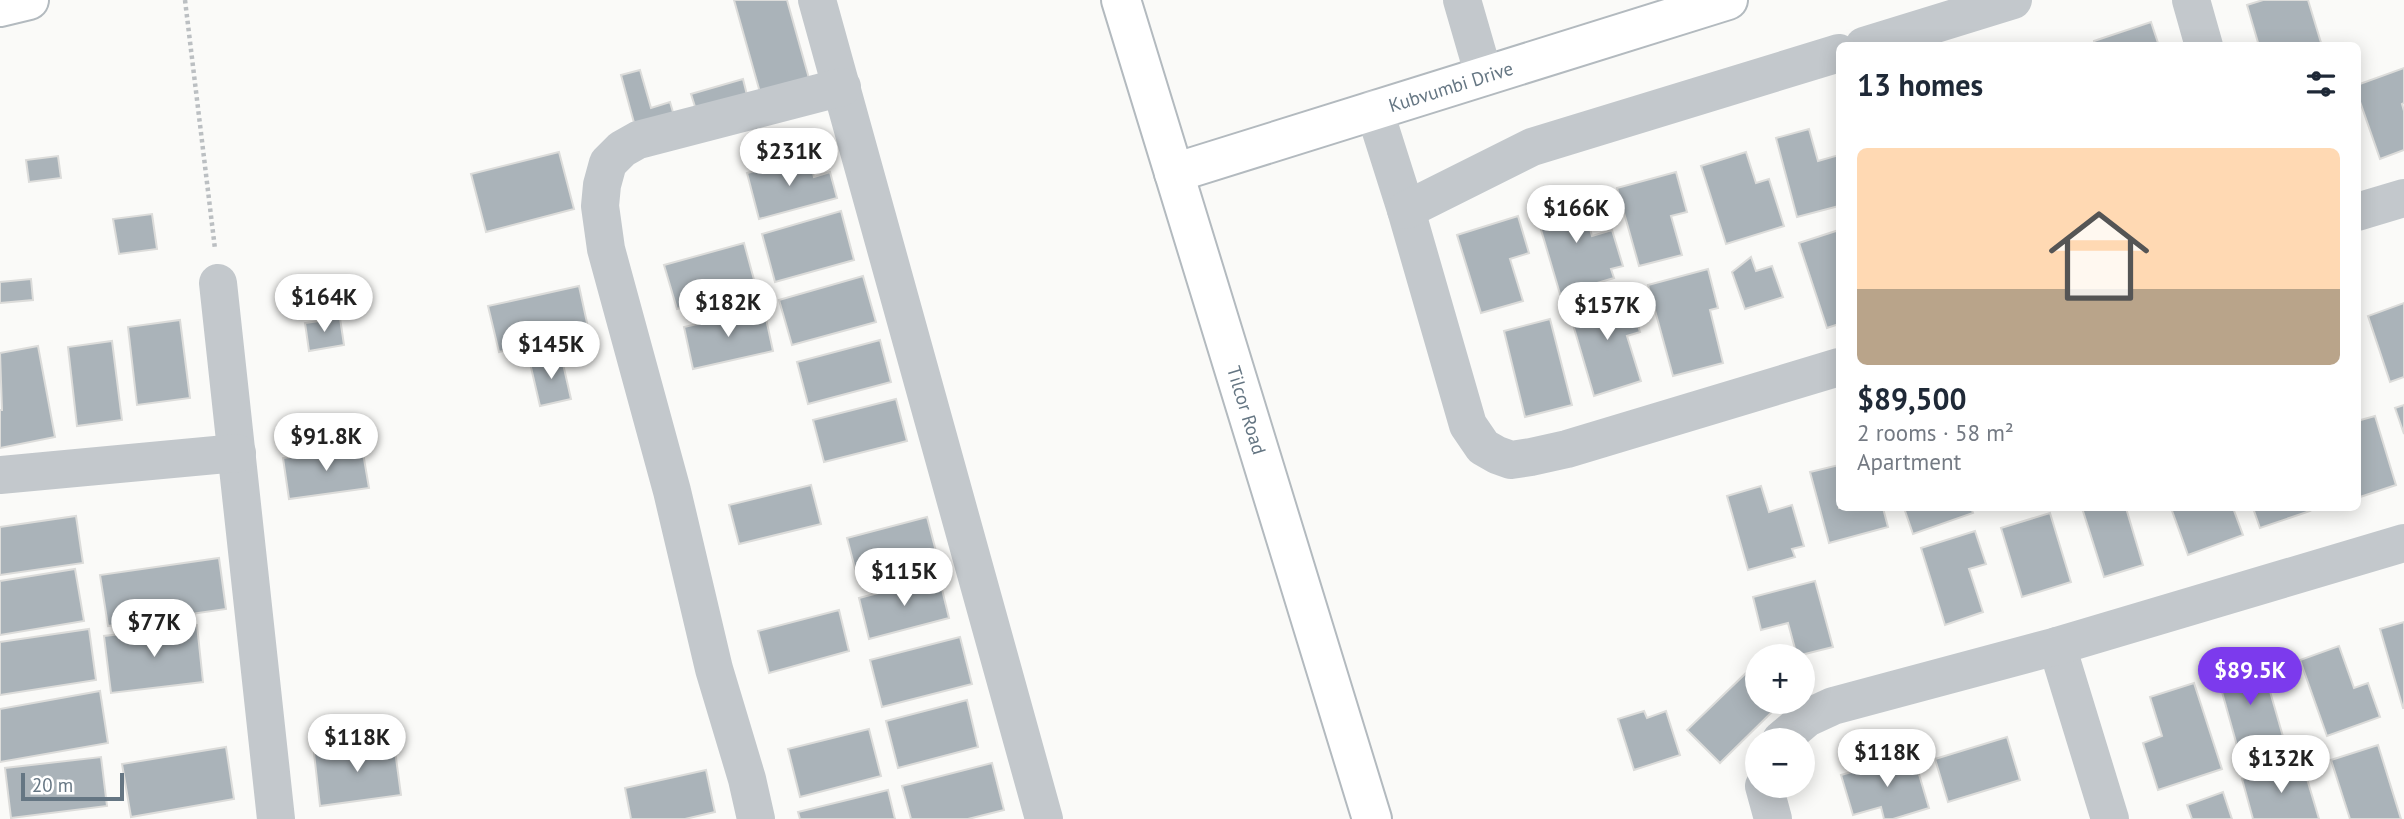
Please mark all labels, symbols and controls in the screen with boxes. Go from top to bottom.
street label: Kubvumbi Drive [1386,56,1516,117]
text: 13 homes [1857,65,1983,104]
icon: filters [2302,65,2340,103]
pin: $231K [740,128,838,188]
text: $231K [756,136,822,165]
pin: $166K [1527,186,1625,245]
text: $166K [1543,193,1609,222]
icon: home [2036,193,2162,319]
pin: $164K [275,274,373,334]
pin: $182K [679,280,777,339]
text: $164K [291,282,357,311]
pin: $157K [1558,282,1656,342]
text: $182K [695,287,761,316]
text: $157K [1574,290,1640,319]
pin: $145K [502,322,600,381]
text: $145K [518,329,584,358]
street label: Tilcor Road [1222,363,1272,457]
text: $89,500 [1857,379,1967,418]
pin: $91.8K [269,414,383,473]
text: 2 rooms · 58 m² [1857,418,2014,447]
text: $91.8K [290,421,362,450]
text: Apartment [1857,447,1961,476]
pin: $115K [855,548,953,608]
text: $115K [871,556,937,585]
pin: $77K [113,600,195,659]
text: $77K [127,607,181,636]
map controls [1745,644,1815,798]
button: + [1745,644,1815,714]
pin: $89.5K [2193,648,2307,707]
text: $89.5K [2214,655,2286,684]
pin: $118K [308,714,406,774]
text: $118K [324,722,390,751]
button: − [1745,728,1815,798]
pin: $118K [1838,730,1936,789]
pin: $132K [2232,736,2330,795]
text: $118K [1854,737,1920,766]
text: $132K [2248,743,2314,772]
scale bar [21,770,124,802]
text: 20 m [32,773,73,797]

